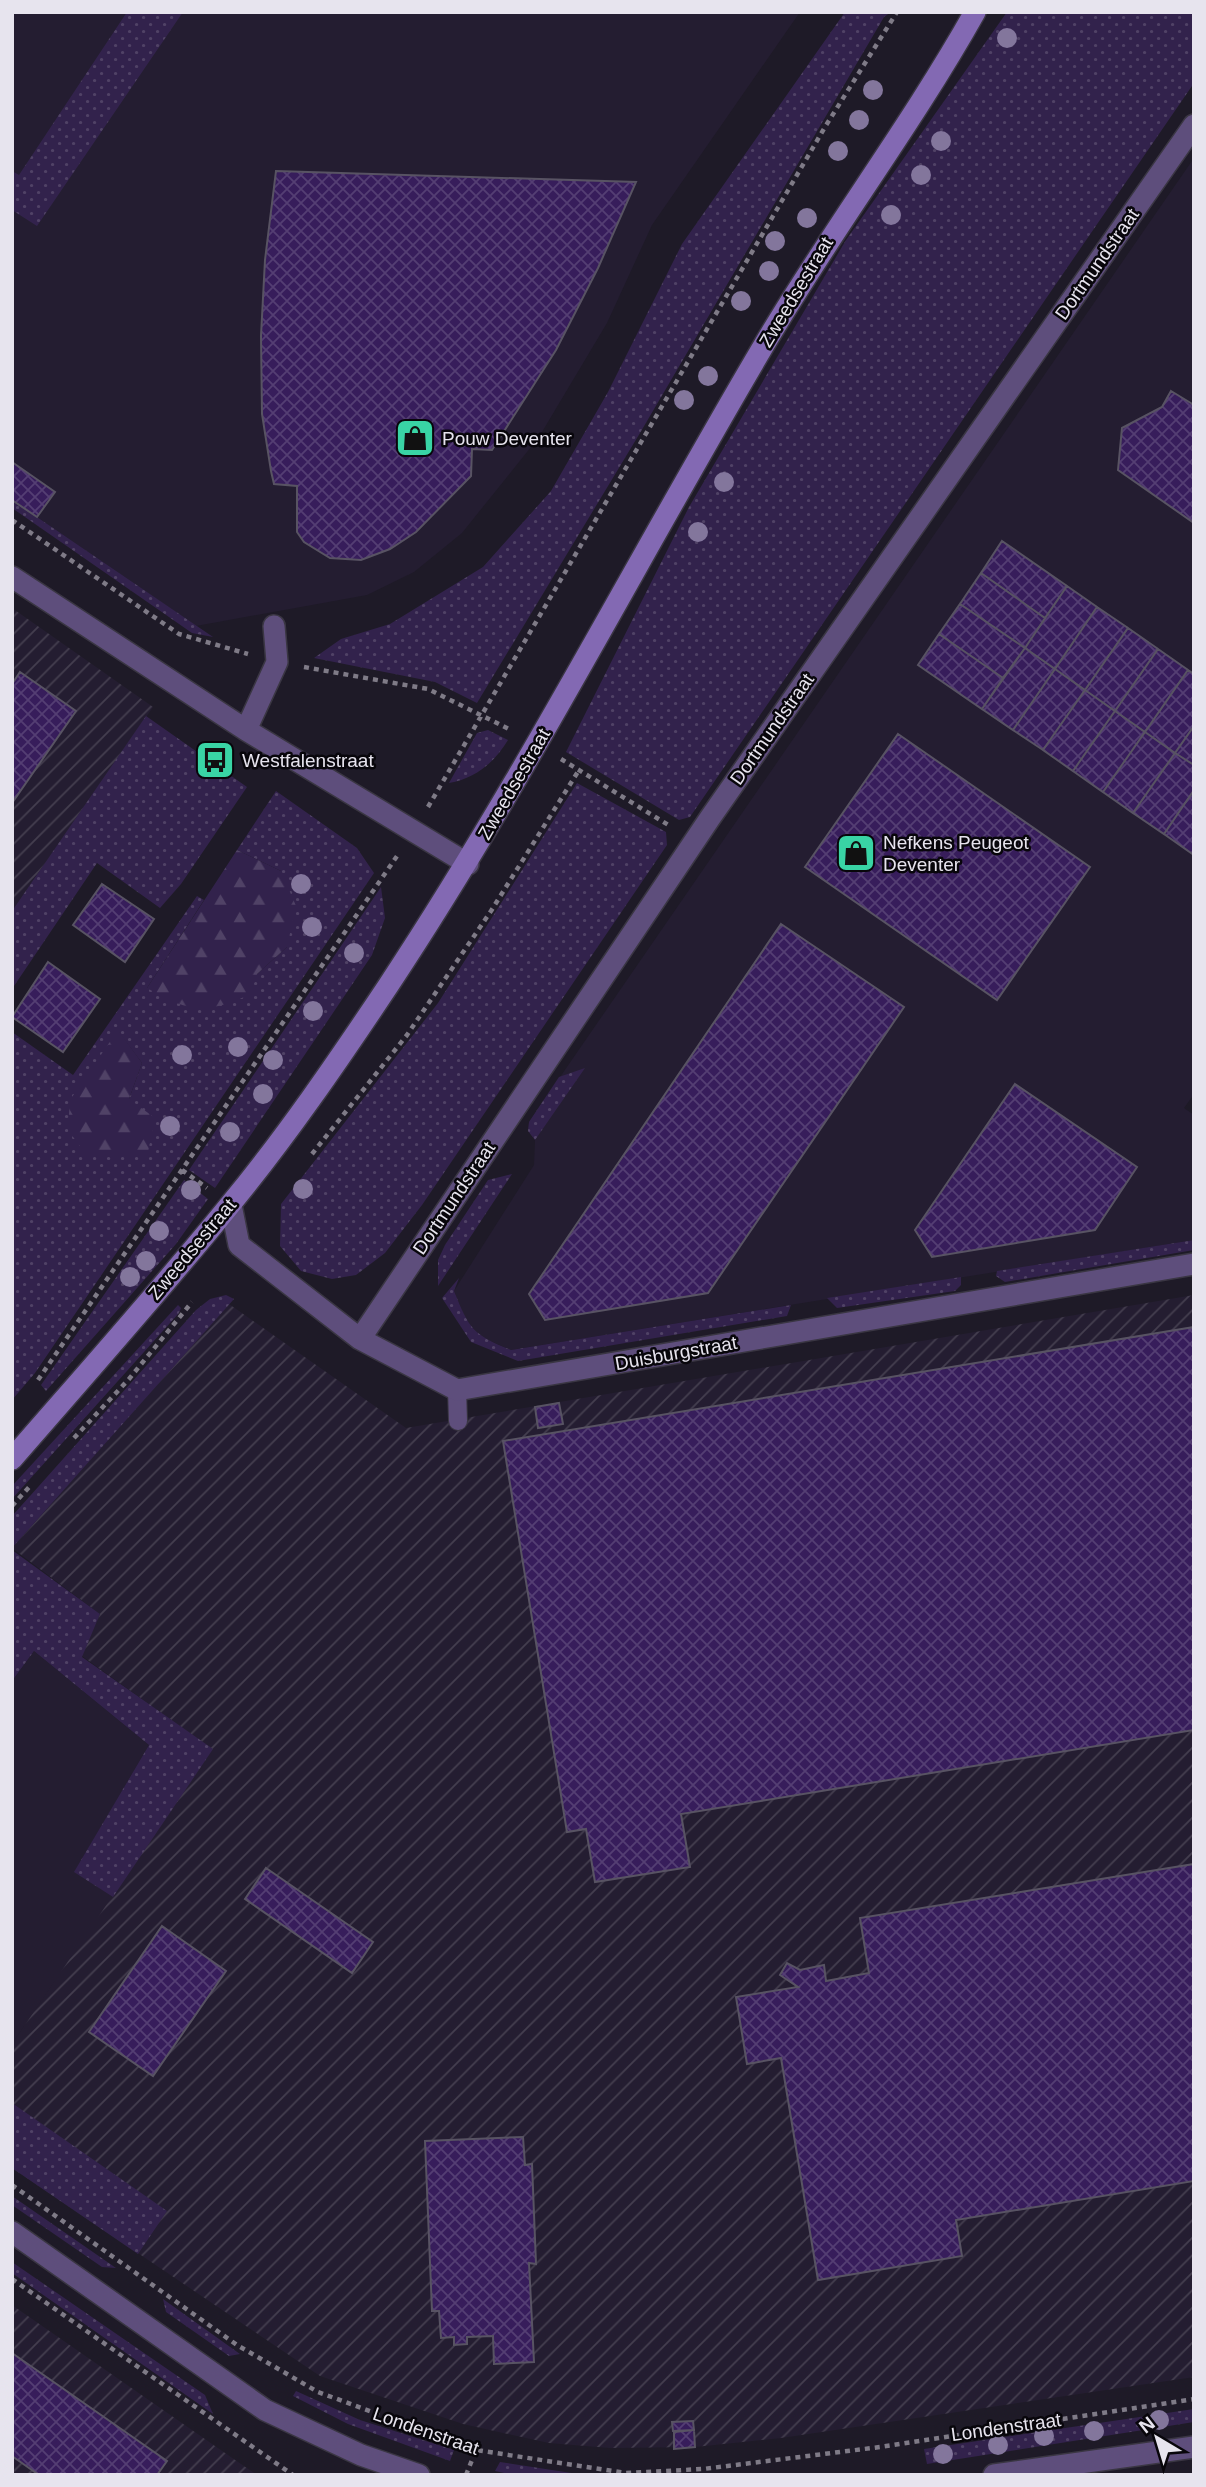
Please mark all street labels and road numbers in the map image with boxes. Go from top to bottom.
street label: Dortmundstraat [1051,204,1144,324]
street label: Zweedsestraat [755,233,837,351]
street label: Dortmundstraat [726,669,819,789]
street label: Zweedsestraat [474,724,555,843]
street label: Dortmundstraat [409,1137,500,1258]
street label: Zweedsestraat [144,1194,241,1303]
street label: Duisburgstraat [613,1332,739,1374]
street label: Londenstraat [370,2403,483,2459]
street label: Londenstraat [950,2409,1063,2445]

